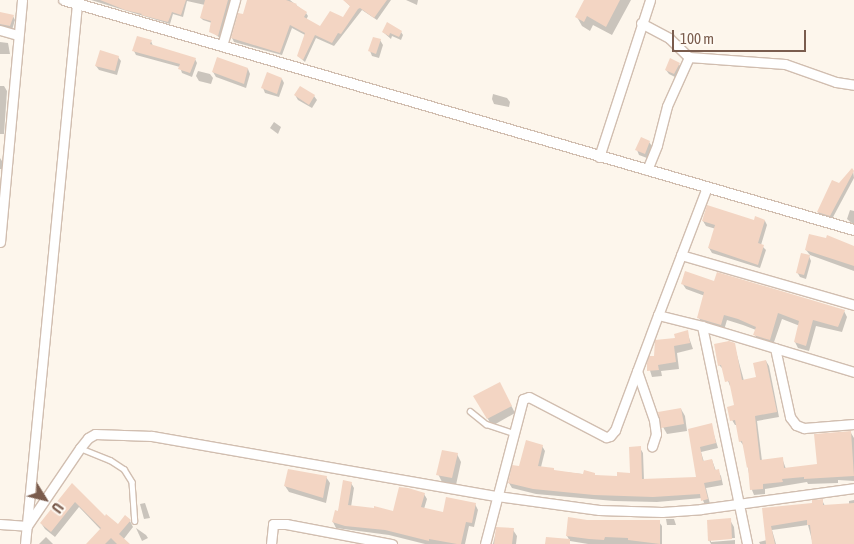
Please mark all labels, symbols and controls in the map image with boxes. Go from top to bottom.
scale bar [674,20,808,52]
text: 100 m [680,30,714,47]
north arrow [20,474,70,524]
text: U [48,500,66,516]

